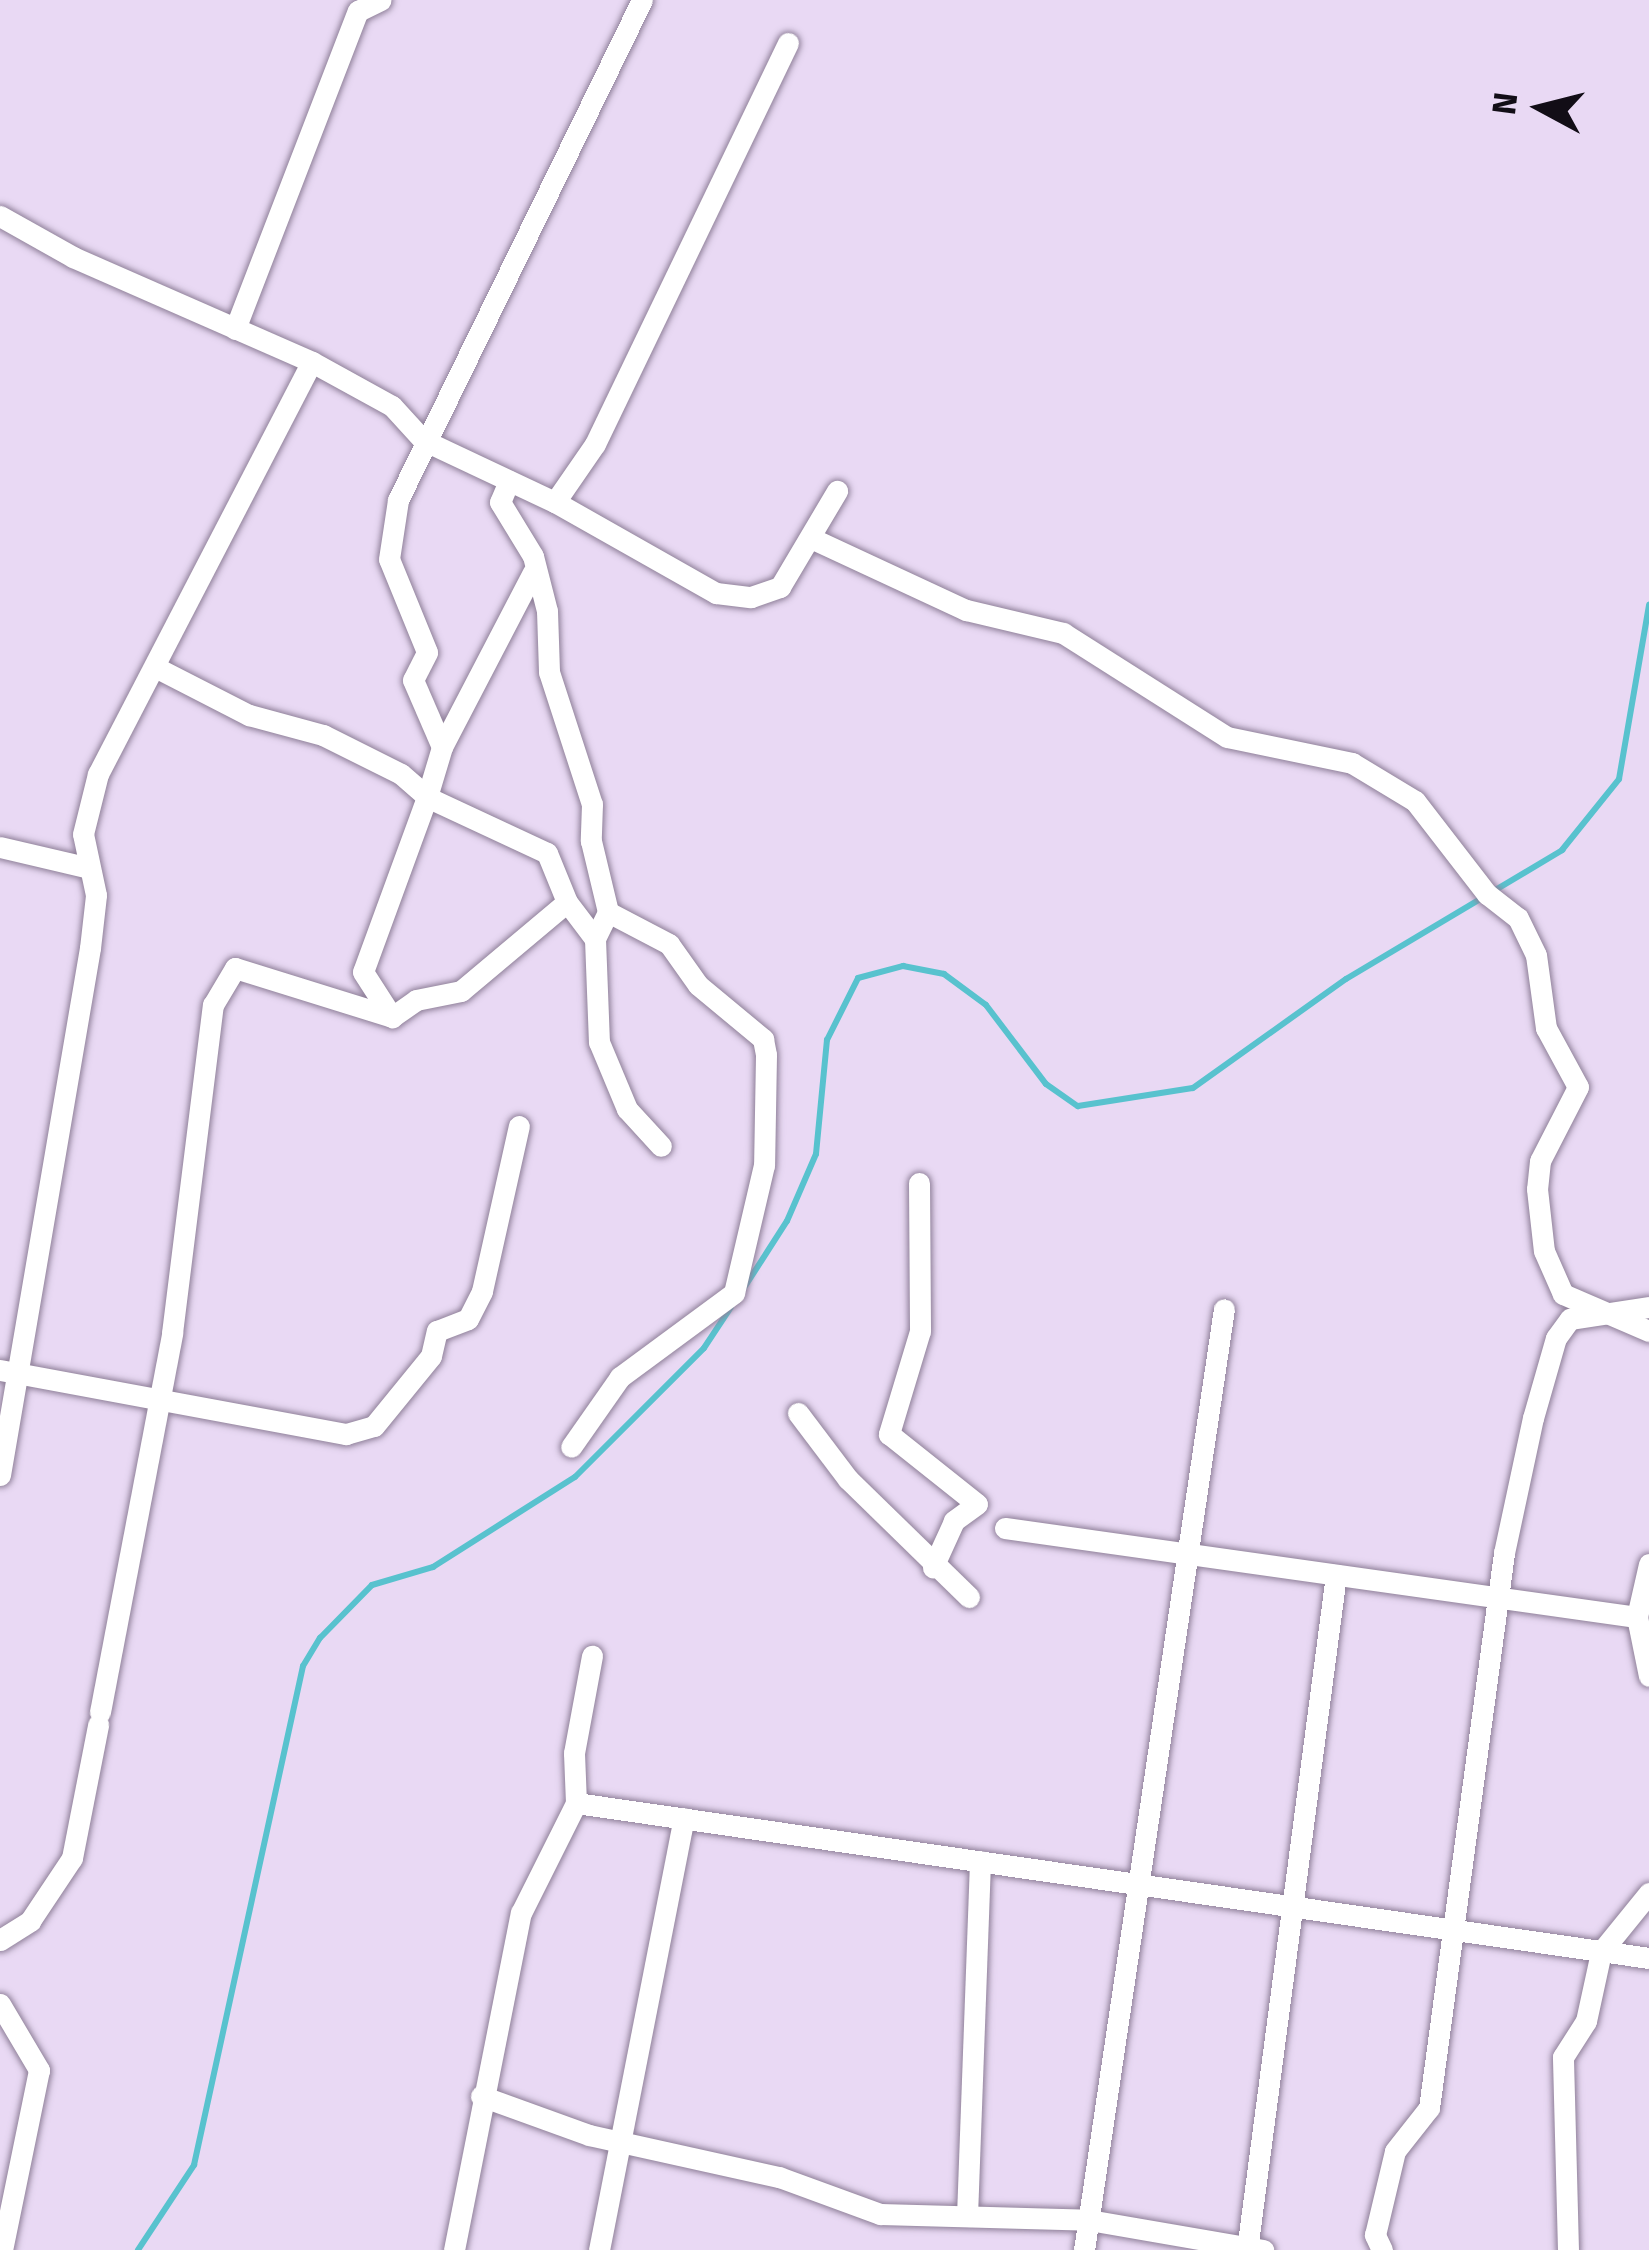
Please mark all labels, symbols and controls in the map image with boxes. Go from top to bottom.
north arrow [1481,48,1601,168]
text: N [1484,90,1526,117]

